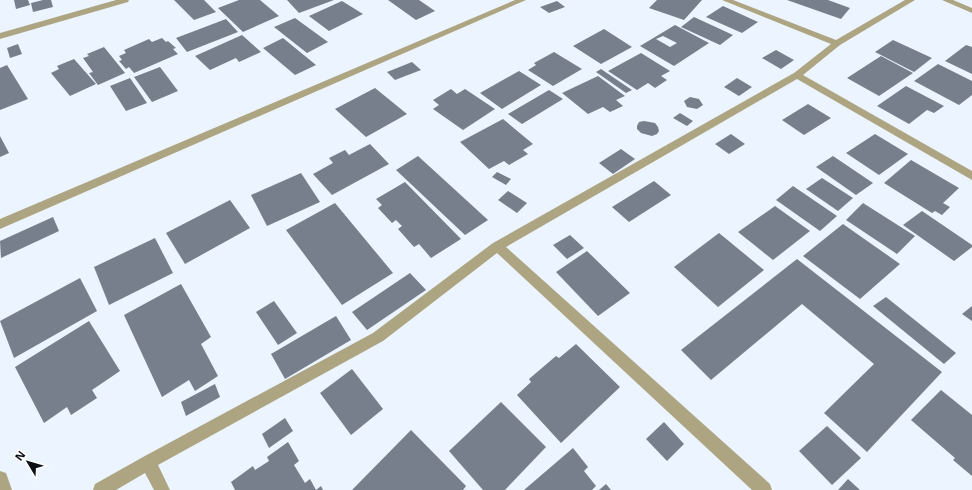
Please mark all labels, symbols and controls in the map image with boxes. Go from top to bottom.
north arrow [8,442,48,482]
text: N [11,447,28,464]

